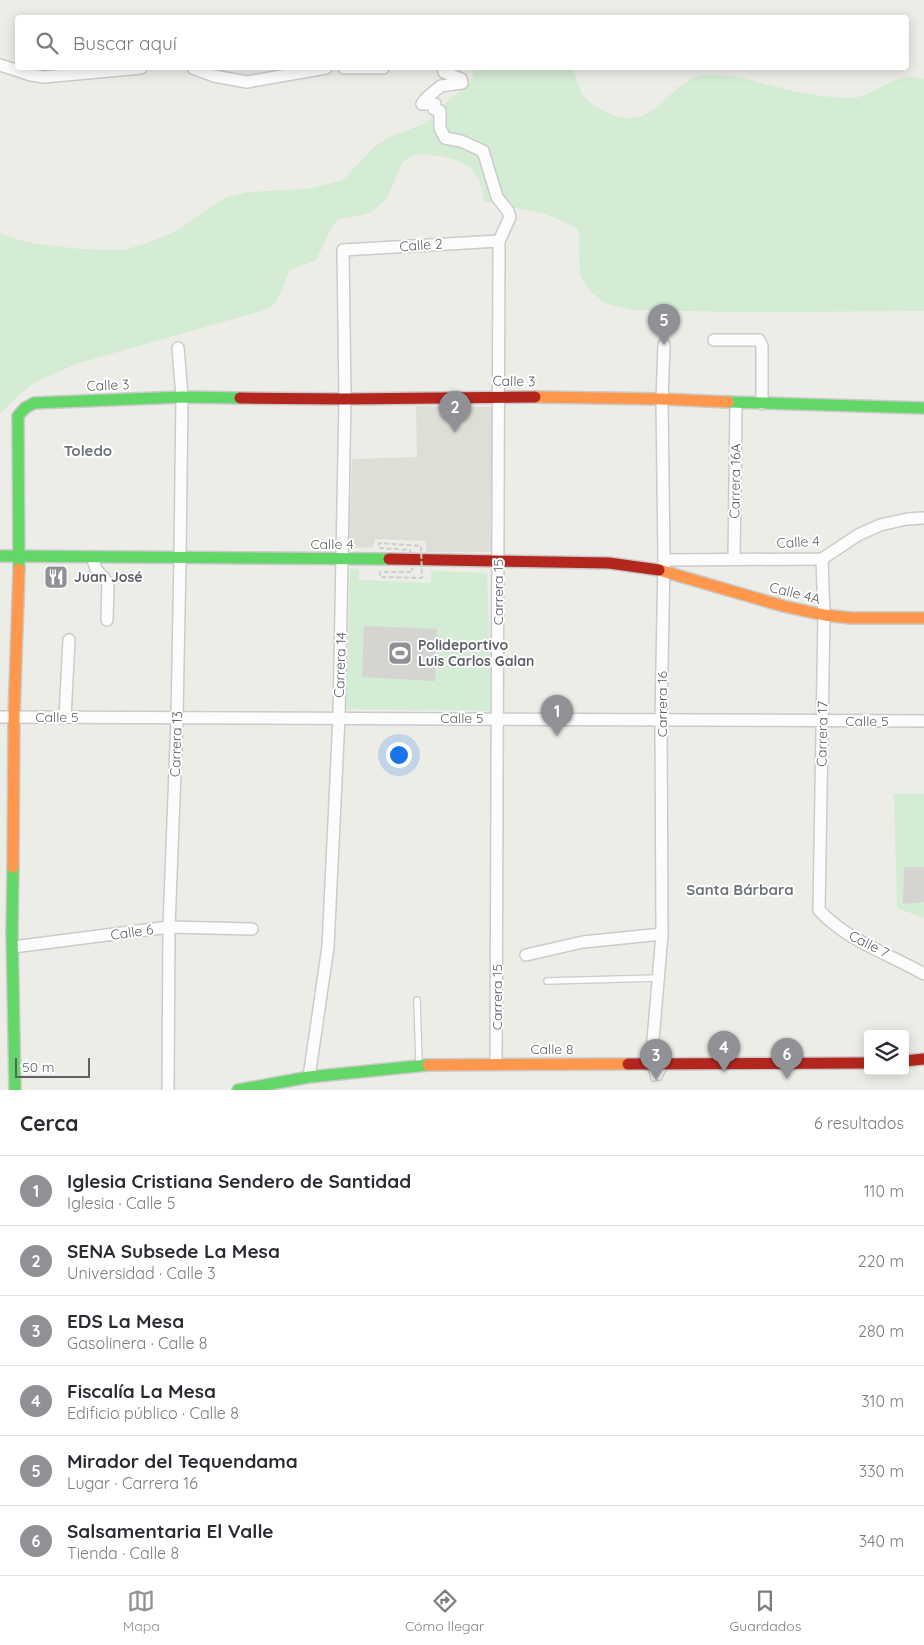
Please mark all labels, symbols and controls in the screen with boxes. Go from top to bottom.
search box [15,15,909,70]
icon: search [33,29,61,57]
text: Buscar aquí [73,31,177,55]
street label: Calle 2 [399,234,444,255]
pin: 5 [648,304,680,345]
street label: Calle 3 [492,372,536,390]
street label: Calle 3 [86,375,130,395]
pin: 2 [439,391,471,432]
district label: Toledo [64,441,112,460]
street label: Carrera 16A [725,443,745,519]
street label: Calle 4 [776,532,820,552]
street label: Calle 4 [310,535,354,553]
street label: Carrera 15 [489,559,507,625]
restaurant icon: Juan José [43,564,69,590]
place label: Juan José [74,568,142,586]
street label: Calle 4A [768,578,822,608]
street label: Carrera 14 [330,632,350,698]
place label: Polideportivo Luis Carlos Galan [418,636,534,670]
sports icon: Polideportivo Luis Carlos Galan [387,640,413,666]
street label: Carrera 16 [653,670,671,737]
pin: 1 [541,695,573,736]
street label: Carrera 17 [812,701,832,767]
street label: Calle 5 [35,708,79,726]
street label: Calle 5 [440,709,484,727]
street label: Carrera 13 [166,711,186,777]
street label: Calle 5 [845,712,889,730]
your location [386,742,412,768]
district label: Santa Bárbara [686,880,794,899]
street label: Calle 6 [109,920,155,944]
street label: Calle 7 [846,926,892,962]
street label: Carrera 15 [488,964,506,1030]
map controls [864,1030,909,1075]
button: layers [864,1030,909,1075]
pin: 4 [708,1031,740,1072]
pin: 6 [771,1038,803,1079]
pin: 3 [640,1039,672,1080]
street label: Calle 8 [530,1040,574,1058]
scale bar [15,1055,90,1078]
text: 50 m [22,1058,55,1076]
text: Cerca [20,1110,78,1136]
text: 6 resultados [814,1113,904,1133]
text: Iglesia Cristiana Sendero de Santidad [67,1169,411,1193]
text: 1 [33,1181,39,1201]
text: 110 m [864,1181,904,1201]
text: Iglesia · Calle 5 [67,1193,176,1213]
text: SENA Subsede La Mesa [67,1239,280,1263]
text: 2 [31,1251,41,1271]
text: 220 m [858,1251,904,1271]
text: Universidad · Calle 3 [67,1263,216,1283]
text: EDS La Mesa [67,1309,184,1333]
text: 3 [32,1321,40,1341]
text: 280 m [858,1321,904,1341]
text: Gasolinera · Calle 8 [67,1333,208,1353]
text: Fiscalía La Mesa [67,1379,216,1403]
text: 4 [31,1391,41,1411]
text: 310 m [861,1391,904,1411]
text: Edificio público · Calle 8 [67,1403,239,1423]
text: Mirador del Tequendama [67,1449,298,1473]
text: 5 [31,1461,41,1481]
text: 330 m [859,1461,904,1481]
text: Lugar · Carrera 16 [67,1473,198,1493]
text: Salsamentaria El Valle [67,1519,274,1543]
text: 6 [32,1531,40,1551]
text: 340 m [859,1531,904,1551]
text: Tienda · Calle 8 [67,1543,179,1563]
tab: Mapa [123,1587,160,1635]
tab: Cómo llegar [405,1587,484,1635]
tab: Guardados [730,1587,801,1635]

